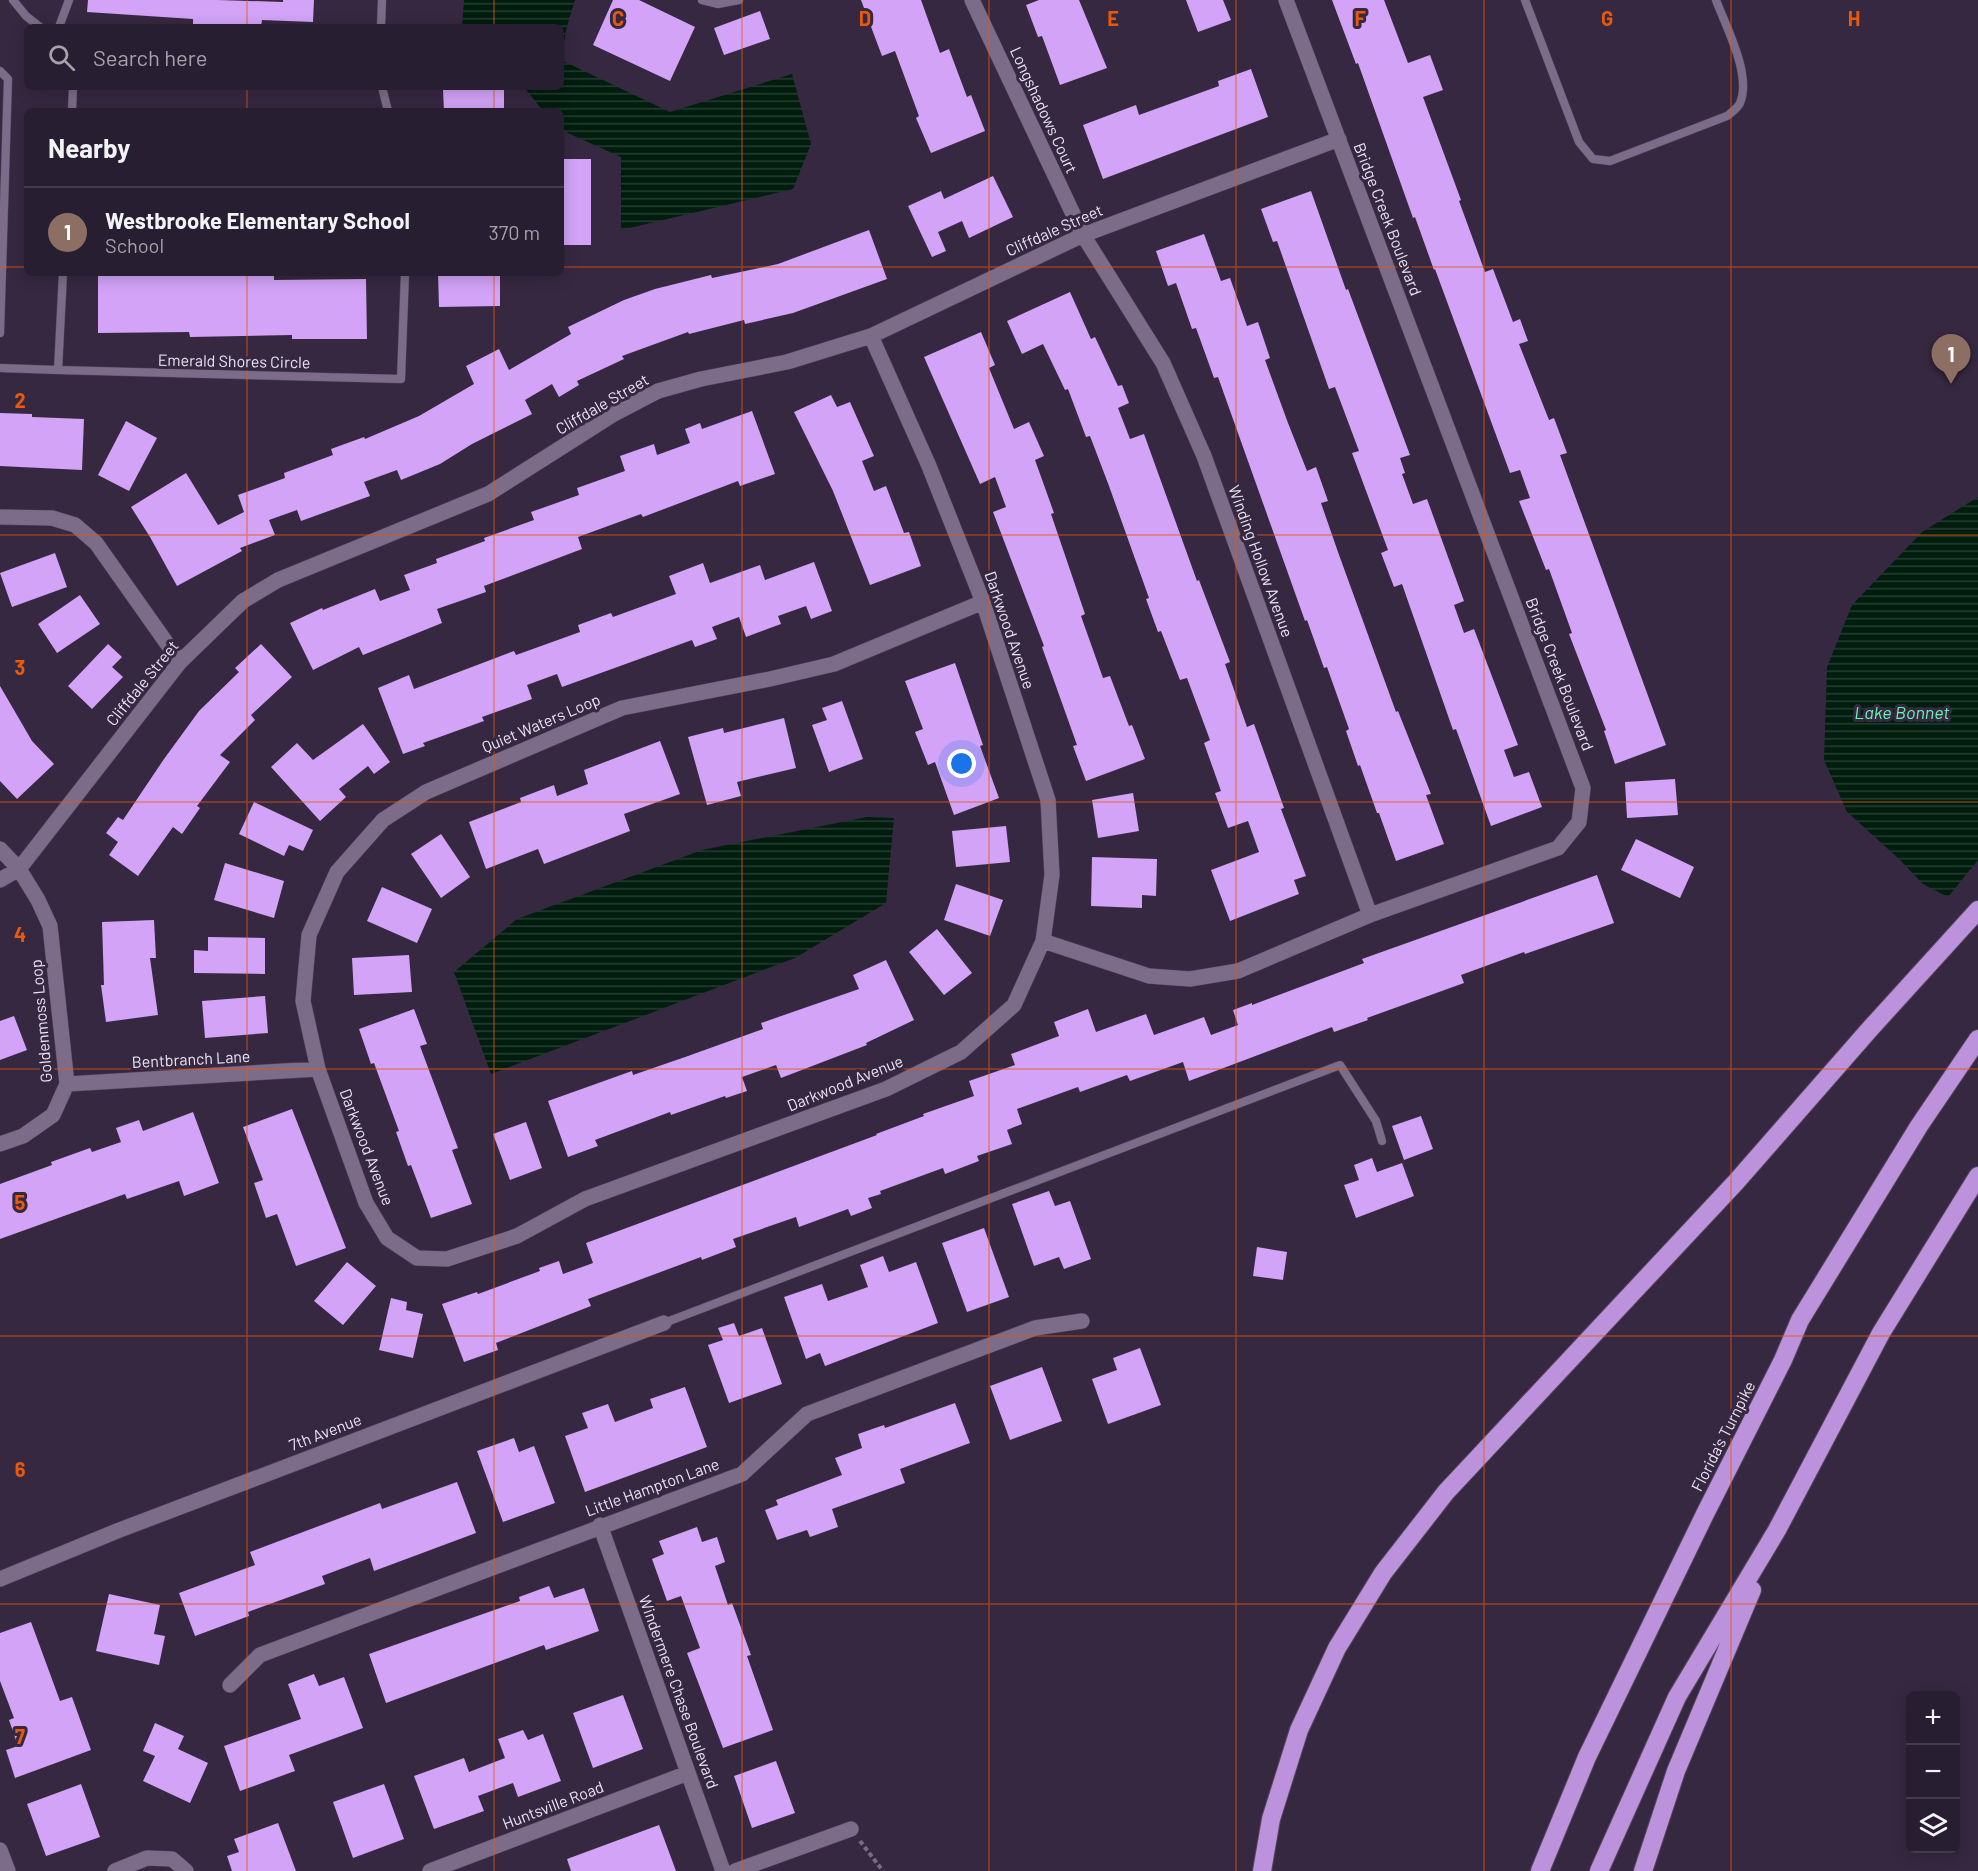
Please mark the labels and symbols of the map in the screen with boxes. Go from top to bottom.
text: C [612,6,624,30]
text: D [859,6,871,30]
text: E [1107,6,1119,30]
text: F [1354,6,1366,30]
text: G [1601,6,1613,30]
text: H [1848,6,1860,30]
street label: Longshadows Court [1007,44,1082,176]
street label: Bridge Creek Boulevard [1351,140,1426,298]
street label: Cliffdale Street [1002,200,1105,259]
pin: 1 [1932,334,1970,384]
street label: Emerald Shores Circle [158,350,310,371]
street label: Cliffdale Street [552,369,652,438]
text: 2 [14,388,26,412]
street label: Winding Hollow Avenue [1225,482,1298,639]
street label: Darkwood Avenue [981,568,1040,691]
street label: Bridge Creek Boulevard [1523,595,1598,753]
street label: Cliffdale Street [101,636,182,729]
text: 3 [15,655,25,679]
street label: Quiet Waters Loop [479,689,603,756]
water label: Lake Bonnet [1854,701,1950,723]
your location [947,749,976,778]
text: 4 [14,922,26,946]
street label: Goldenmoss Loop [26,959,55,1083]
street label: Bentbranch Lane [131,1046,251,1071]
street label: Darkwood Avenue [784,1051,906,1114]
street label: Darkwood Avenue [337,1086,398,1208]
text: 5 [15,1190,26,1214]
street label: Florida's Turnpike [1687,1378,1758,1494]
street label: 7th Avenue [286,1409,364,1454]
street label: Little Hampton Lane [582,1453,722,1520]
text: 6 [15,1457,26,1481]
street label: Windermere Chase Boulevard [636,1593,723,1791]
text: 7 [15,1724,25,1748]
street label: Huntsville Road [500,1777,606,1833]

